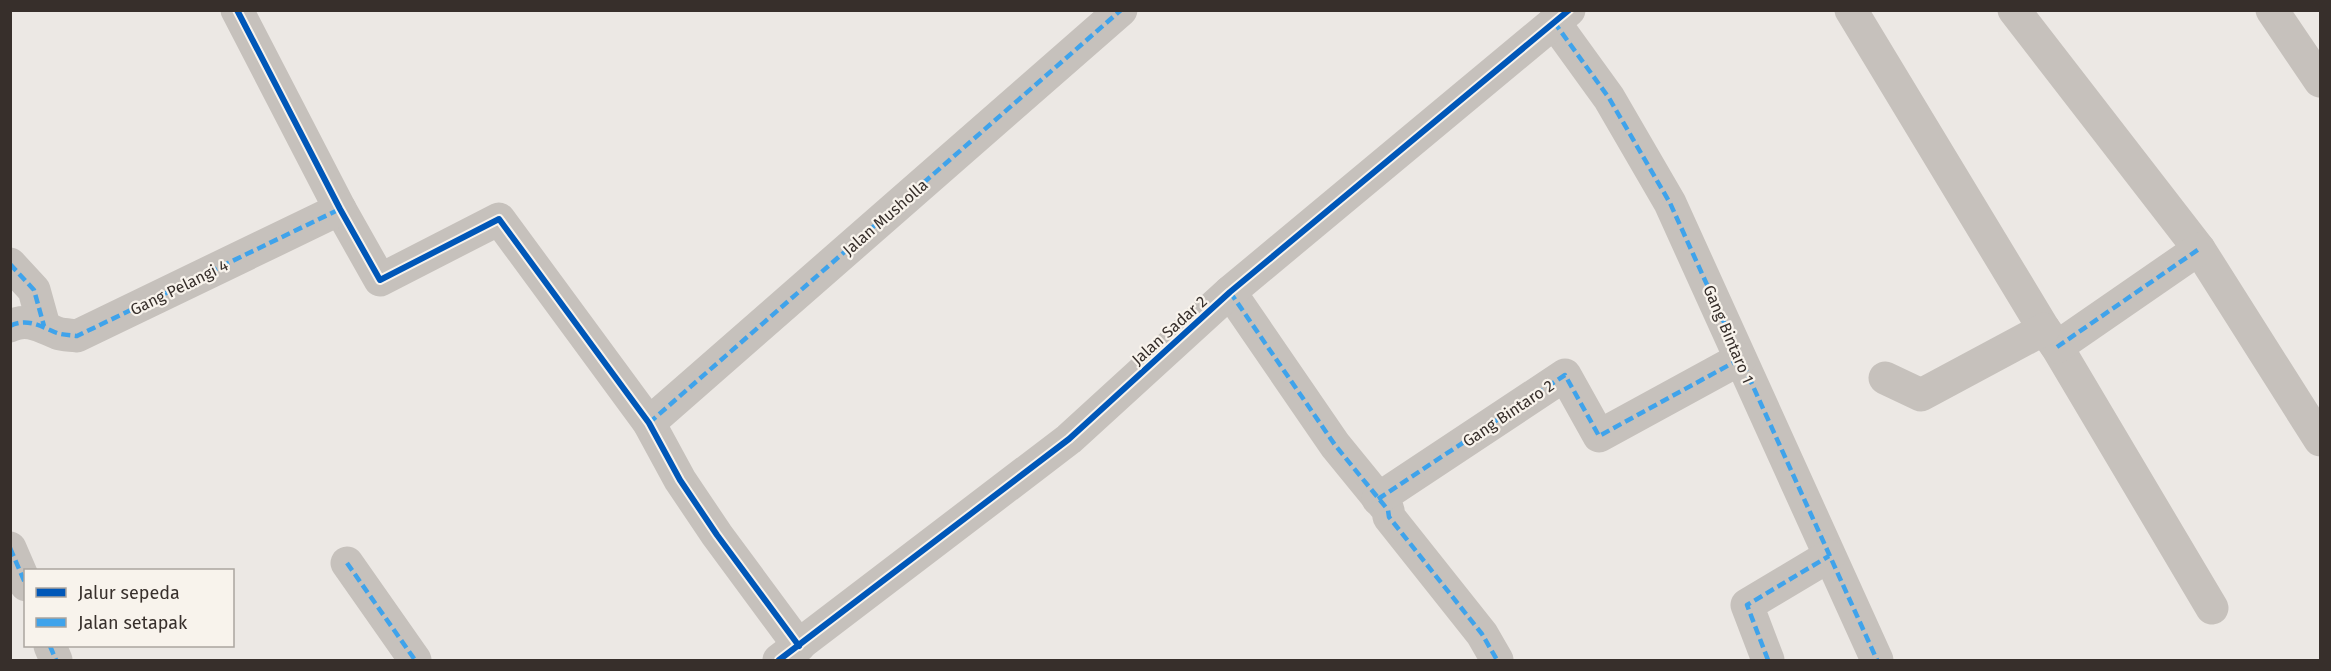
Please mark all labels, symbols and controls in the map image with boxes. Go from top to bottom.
street label: Jalan Musholla [839,175,932,259]
street label: Gang Pelangi 4 [127,255,232,319]
street label: Gang Bintaro 1 [1699,282,1758,386]
street label: Jalan Sadar 2 [1128,292,1211,369]
street label: Gang Bintaro 2 [1459,376,1558,451]
legend [24,569,234,647]
text: Jalur sepeda [78,582,180,604]
text: Jalan setapak [78,612,188,634]

